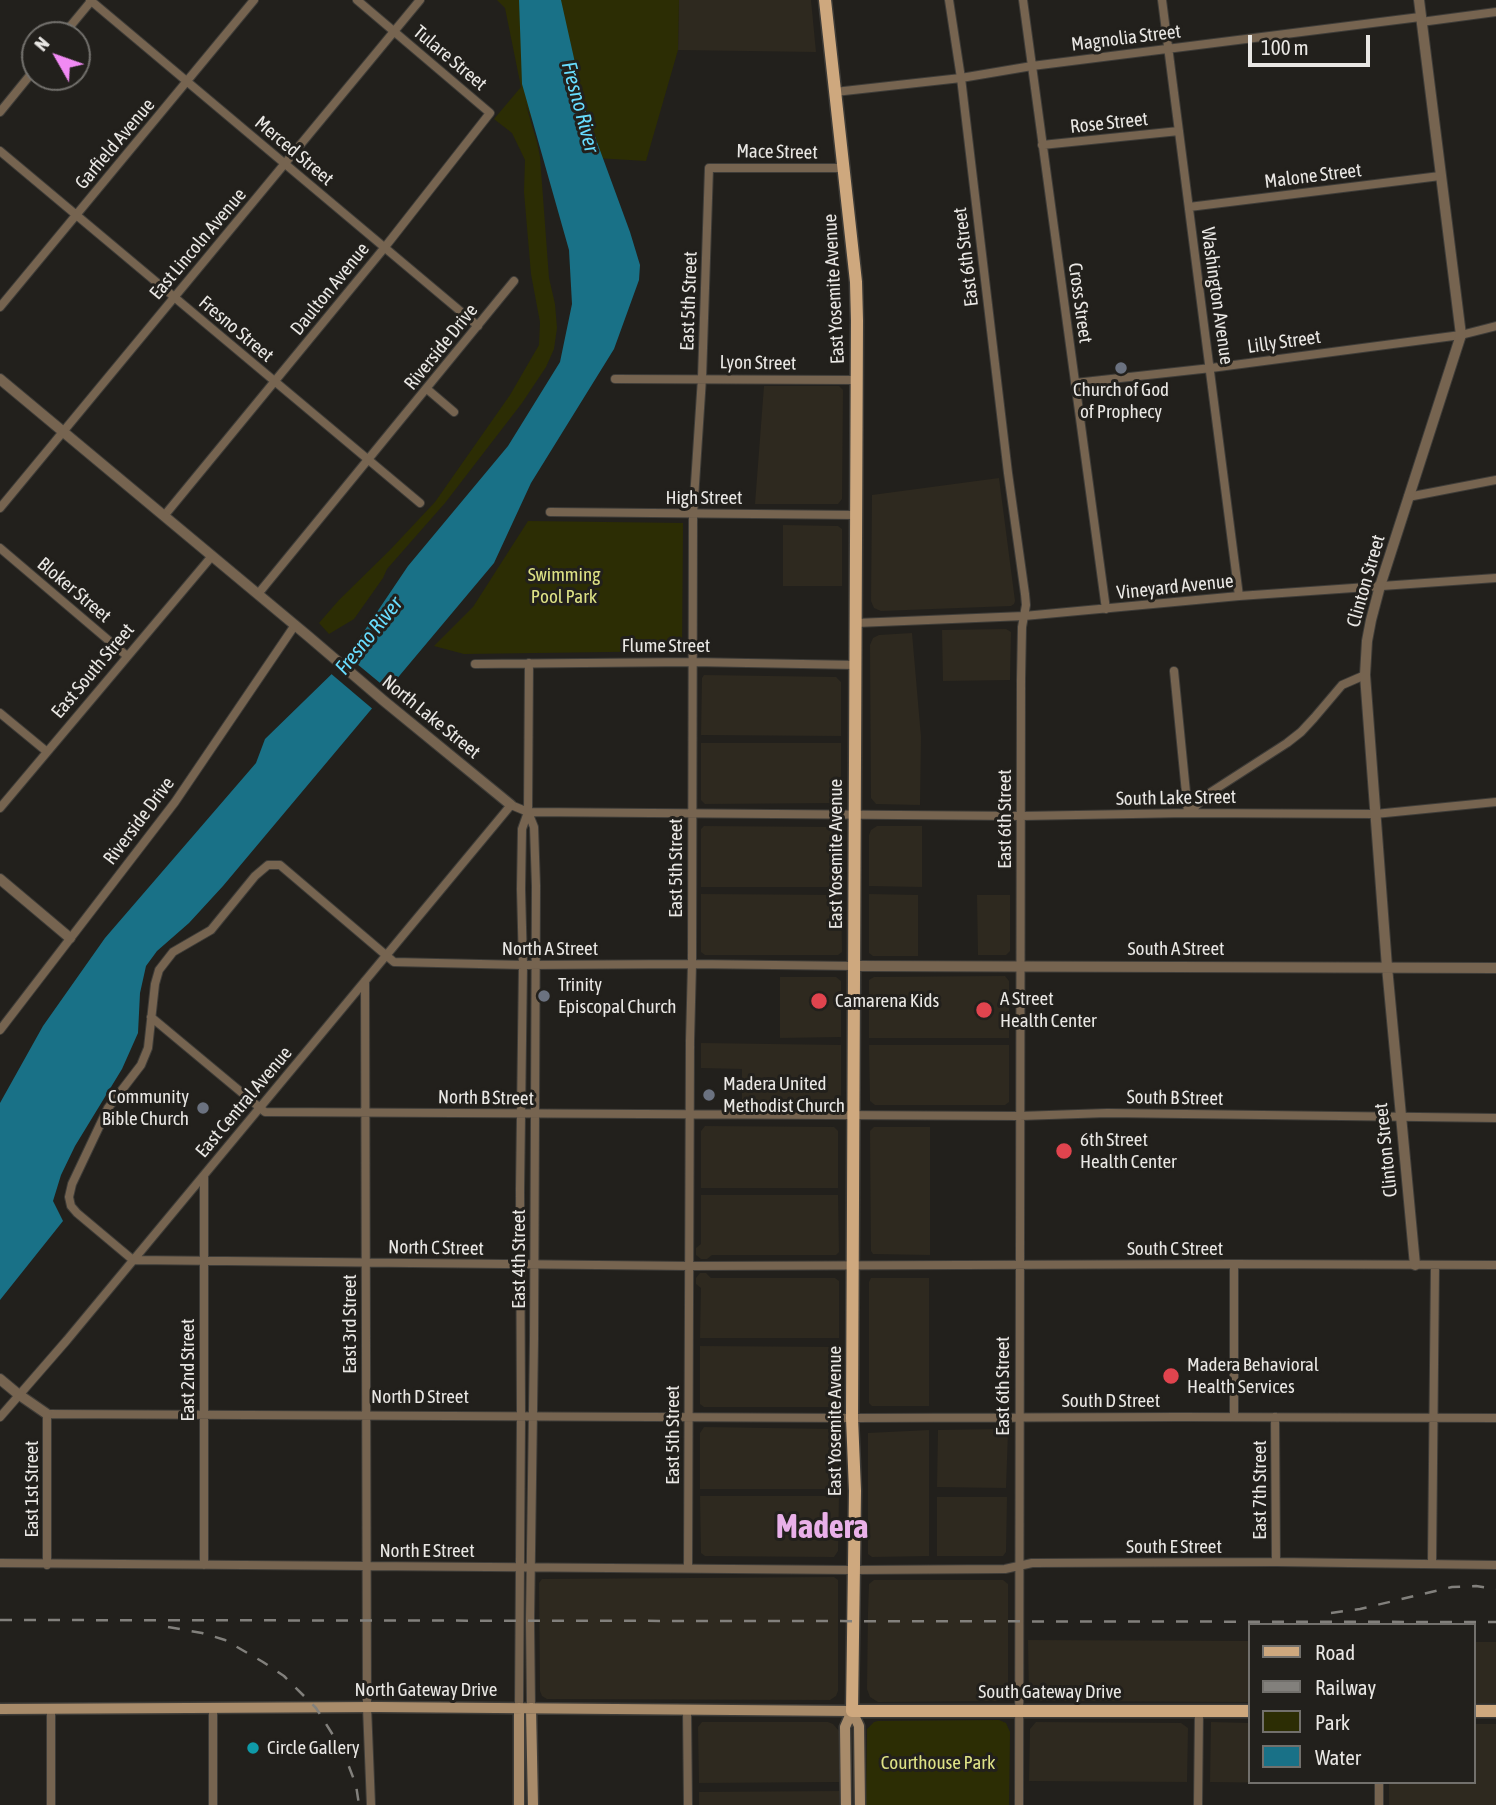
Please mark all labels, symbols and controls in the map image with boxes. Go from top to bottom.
street label: Magnolia Street [1070,20,1182,56]
north arrow [21,21,91,91]
street label: Tulare Street [409,21,491,95]
scale bar [1251,21,1374,65]
text: N [29,32,53,55]
text: 100 m [1261,35,1309,59]
water label: Fresno River [556,59,604,155]
street label: Garfield Avenue [70,94,160,194]
street label: Rose Street [1069,108,1149,138]
street label: Merced Street [250,111,338,191]
street label: Mace Street [736,140,818,164]
street label: Malone Street [1263,159,1363,193]
street label: East Lincoln Avenue [145,184,251,304]
street label: East 6th Street [949,206,983,308]
street label: East Yosemite Avenue [819,213,849,365]
street label: Washington Avenue [1196,226,1238,366]
street label: Daulton Avenue [286,238,374,340]
street label: East 5th Street [676,251,702,351]
street label: Cross Street [1063,261,1097,345]
street label: Fresno Street [194,291,278,367]
street label: Riverside Drive [399,299,483,395]
street label: Lilly Street [1246,326,1322,358]
street label: Lyon Street [719,351,797,375]
marker: Church of God of Prophecy [1113,360,1129,376]
place label: Church of God of Prophecy [1073,379,1169,423]
street label: High Street [665,487,743,509]
street label: Clinton Street [1342,532,1390,630]
street label: Bloker Street [32,553,116,627]
park label: Swimming Pool Park [528,564,600,608]
street label: Vineyard Avenue [1115,570,1235,604]
water label: Fresno River [330,592,408,680]
street label: East South Street [47,619,139,723]
street label: Flume Street [622,635,710,657]
street label: North Lake Street [377,670,485,764]
street label: East 6th Street [994,769,1016,869]
street label: Riverside Drive [99,773,179,869]
street label: East Yosemite Avenue [825,779,847,929]
street label: South Lake Street [1116,786,1236,810]
street label: East 5th Street [665,818,687,918]
street label: North A Street [502,938,598,960]
street label: South A Street [1128,938,1224,960]
place label: Trinity Episcopal Church [558,974,676,1018]
marker: Trinity Episcopal Church [536,988,552,1004]
place label: A Street Health Center [1000,988,1097,1032]
place label: Camarena Kids [835,990,939,1012]
marker: Camarena Kids [809,991,829,1011]
marker: A Street Health Center [974,1000,994,1020]
street label: East Central Avenue [191,1042,297,1162]
place label: Madera United Methodist Church [723,1073,845,1117]
place label: Community Bible Church [102,1086,189,1130]
street label: North B Street [438,1086,534,1110]
street label: South B Street [1126,1086,1224,1110]
marker: Madera United Methodist Church [701,1087,717,1103]
marker: Community Bible Church [195,1100,211,1116]
street label: Clinton Street [1370,1102,1402,1198]
place label: 6th Street Health Center [1080,1129,1177,1173]
marker: 6th Street Health Center [1054,1141,1074,1161]
street label: East 4th Street [508,1209,530,1309]
street label: North C Street [388,1236,484,1260]
street label: South C Street [1127,1238,1223,1260]
street label: East 3rd Street [339,1274,361,1374]
street label: East 2nd Street [177,1318,199,1422]
street label: East 6th Street [992,1336,1014,1436]
street label: East Yosemite Avenue [824,1346,846,1496]
place label: Madera Behavioral Health Services [1187,1354,1319,1398]
marker: Madera Behavioral Health Services [1161,1366,1181,1386]
street label: East 5th Street [662,1385,684,1485]
street label: North D Street [371,1386,469,1408]
street label: South D Street [1062,1390,1160,1412]
street label: East 1st Street [21,1440,43,1538]
street label: East 7th Street [1249,1440,1271,1540]
district label: Madera [776,1508,868,1548]
street label: South E Street [1126,1536,1222,1558]
street label: North E Street [379,1540,475,1562]
legend [1248,1623,1475,1784]
text: Road [1315,1640,1355,1664]
text: Railway [1315,1675,1376,1699]
street label: North Gateway Drive [355,1679,497,1701]
street label: South Gateway Drive [978,1681,1122,1703]
text: Park [1315,1710,1350,1734]
place label: Circle Gallery [267,1737,359,1759]
marker: Circle Gallery [245,1740,261,1756]
text: Water [1315,1745,1361,1769]
park label: Courthouse Park [881,1752,995,1774]

